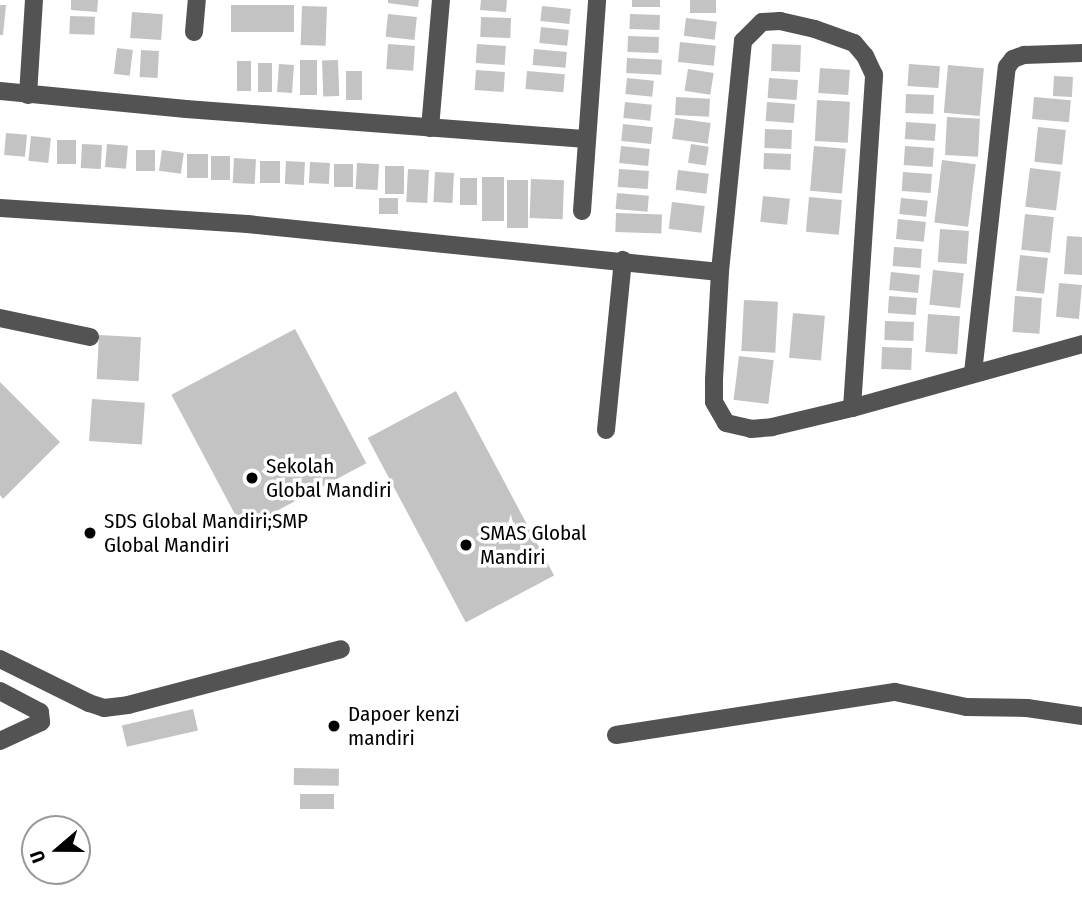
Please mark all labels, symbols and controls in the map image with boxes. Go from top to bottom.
place label: Sekolah Global Mandiri [266,453,392,503]
marker: Sekolah Global Mandiri [244,470,260,486]
place label: SDS Global Mandiri;SMP Global Mandiri [104,508,308,558]
place label: SMAS Global Mandiri [480,520,587,570]
marker: SDS Global Mandiri;SMP Global Mandiri [82,525,98,541]
marker: SMAS Global Mandiri [458,537,474,553]
place label: Dapoer kenzi mandiri [348,701,460,751]
marker: Dapoer kenzi mandiri [326,718,342,734]
north arrow [21,815,91,885]
text: U [25,847,50,866]

